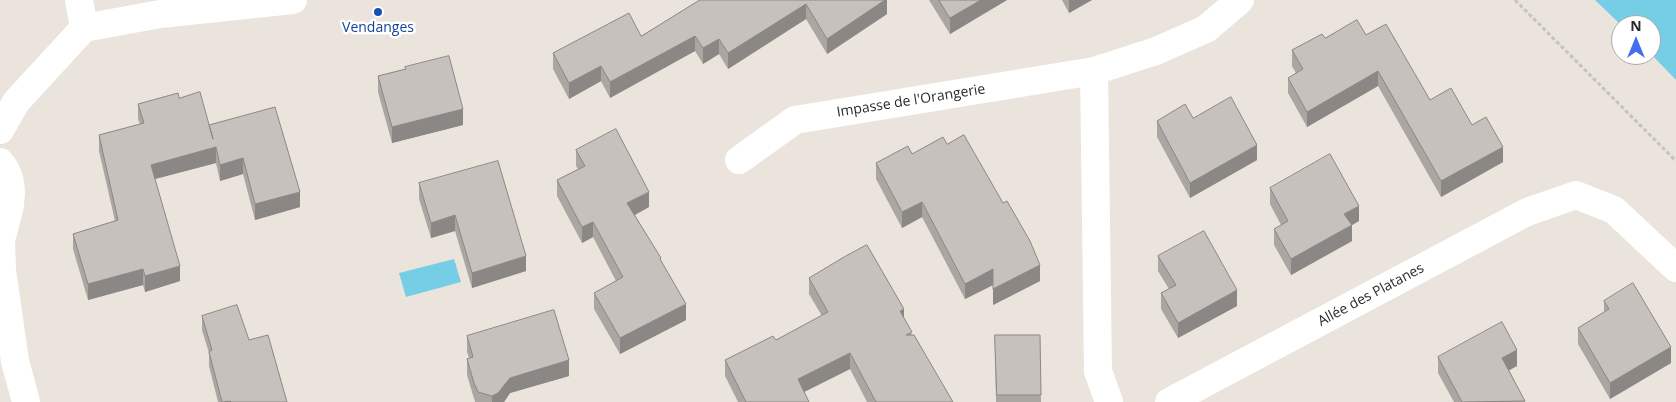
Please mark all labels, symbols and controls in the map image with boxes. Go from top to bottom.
marker: Vendanges [372,6,384,18]
north arrow [1611,15,1661,65]
text: N [1630,16,1642,35]
place label: Vendanges [342,20,414,36]
street label: Impasse de l'Orangerie [835,81,987,121]
street label: Allée des Platanes [1315,260,1427,330]

